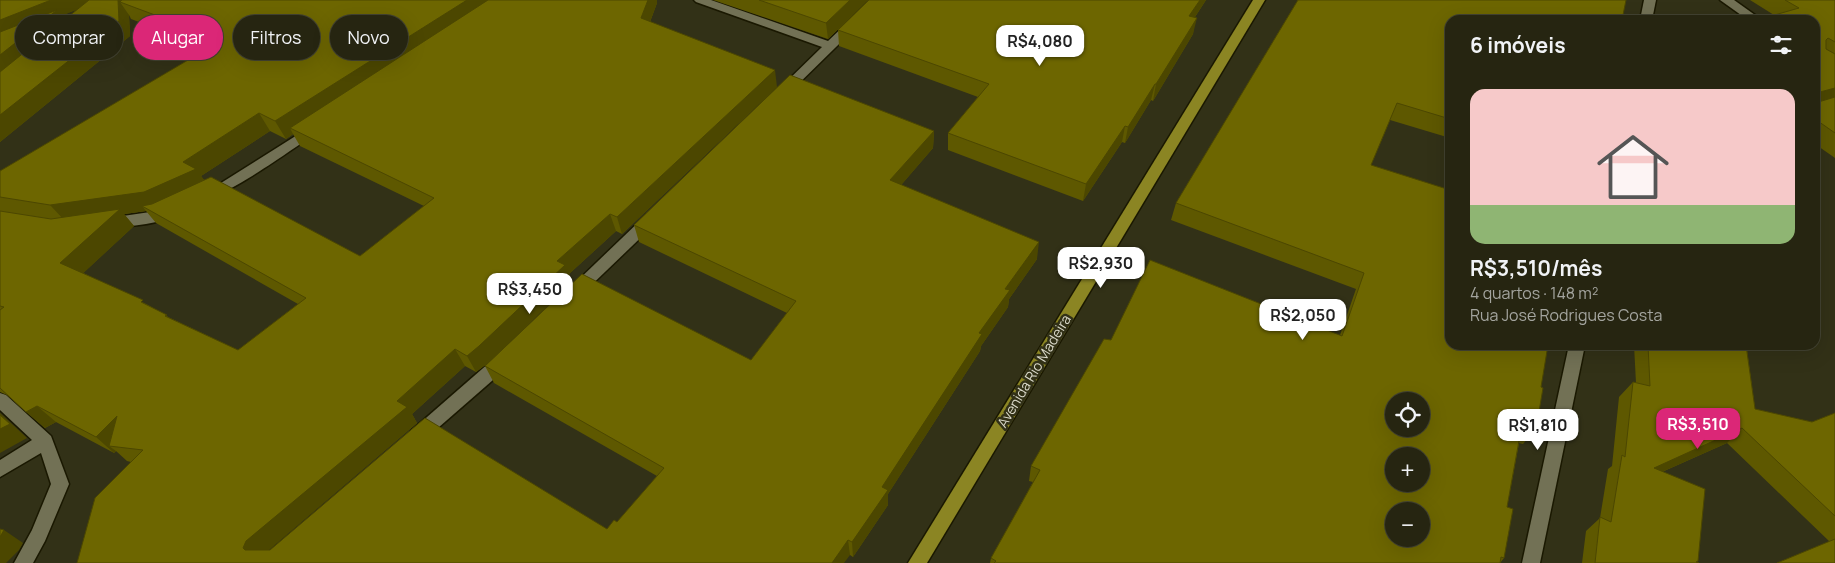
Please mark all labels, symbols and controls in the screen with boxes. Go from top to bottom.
chip: Comprar [15,15,123,60]
chip: Alugar [133,15,223,60]
chip: Filtros [233,15,320,60]
chip: Novo [330,15,408,60]
pin: R$4,080 [994,24,1086,67]
text: R$4,080 [1007,30,1073,52]
text: 6 imóveis [1470,31,1566,59]
icon: filters [1767,31,1795,59]
icon: home [1588,122,1678,212]
pin: R$2,930 [1055,246,1147,289]
text: R$2,930 [1069,252,1133,274]
text: R$3,510/mês [1470,254,1602,282]
pin: R$3,450 [484,272,576,315]
text: R$3,450 [498,278,562,300]
text: 4 quartos · 148 m² [1470,282,1598,304]
pin: R$2,050 [1257,298,1349,341]
text: R$2,050 [1270,304,1336,326]
text: Rua José Rodrigues Costa [1470,304,1662,326]
street label: Avenida Rio Madeira [992,311,1075,431]
map controls [1385,392,1430,547]
button: locate [1385,392,1430,437]
pin: R$1,810 [1492,408,1584,451]
pin: R$3,510 [1652,408,1744,450]
text: R$3,510 [1667,413,1729,435]
text: R$1,810 [1508,414,1568,436]
button: + [1385,447,1430,492]
button: − [1385,502,1430,547]

